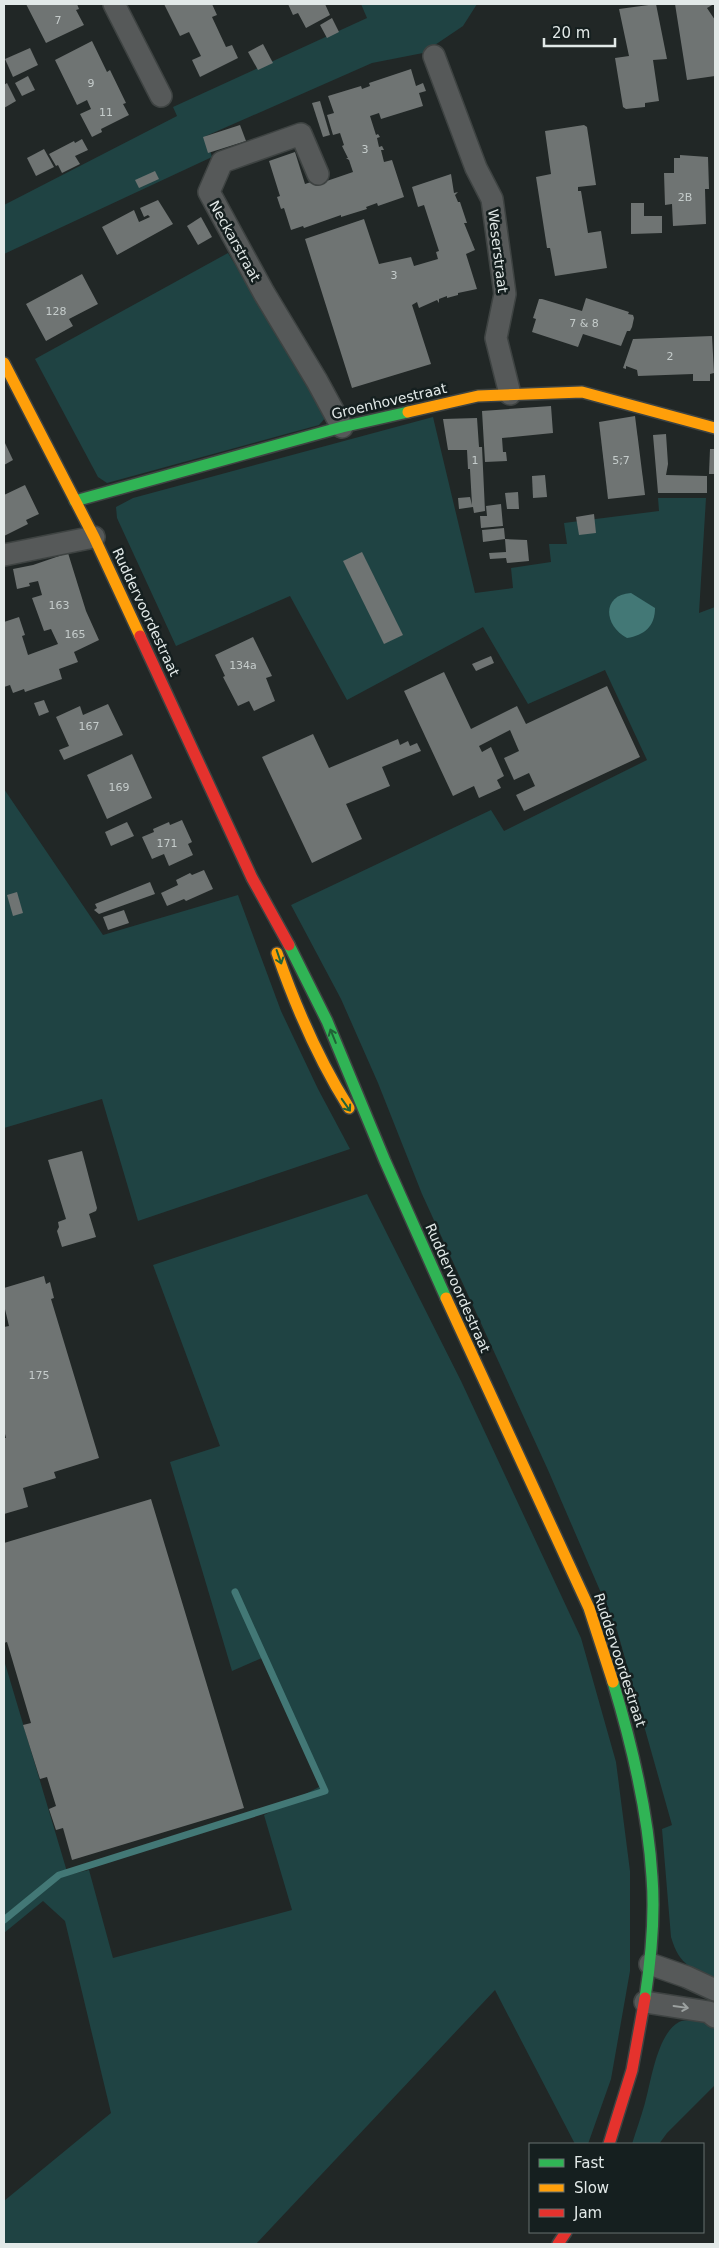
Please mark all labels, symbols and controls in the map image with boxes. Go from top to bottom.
house number: 7 [55,14,62,27]
scale bar [544,15,615,47]
text: 20 m [552,24,590,42]
house number: 9 [88,77,95,90]
house number: 11 [99,106,113,119]
house number: 3 [362,143,369,156]
house number: 2B [678,191,692,204]
street label: Neckarstraat [206,198,264,285]
street label: Weserstraat [485,208,511,294]
house number: 3 [391,269,398,282]
house number: 128 [46,305,67,318]
house number: 7 & 8 [569,317,599,330]
house number: 2 [667,350,674,363]
street label: Groenhovestraat [330,380,449,422]
house number: 1 [472,454,479,467]
house number: 5;7 [612,454,630,467]
street label: Ruddervoordestraat [109,545,183,679]
house number: 163 [49,599,70,612]
house number: 165 [65,628,86,641]
house number: 134a [229,659,257,672]
house number: 167 [79,720,100,733]
house number: 169 [109,781,130,794]
house number: 171 [157,837,178,850]
one-way arrow [275,949,284,965]
one-way arrow [328,1028,337,1044]
one-way arrow [341,1097,351,1111]
street label: Ruddervoordestraat [422,1221,494,1356]
house number: 175 [29,1369,50,1382]
street label: Ruddervoordestraat [591,1591,649,1729]
one-way arrow [673,2002,689,2012]
legend [529,2143,704,2233]
text: Fast [574,2154,604,2172]
text: Slow [574,2179,609,2197]
text: Jam [573,2204,602,2222]

